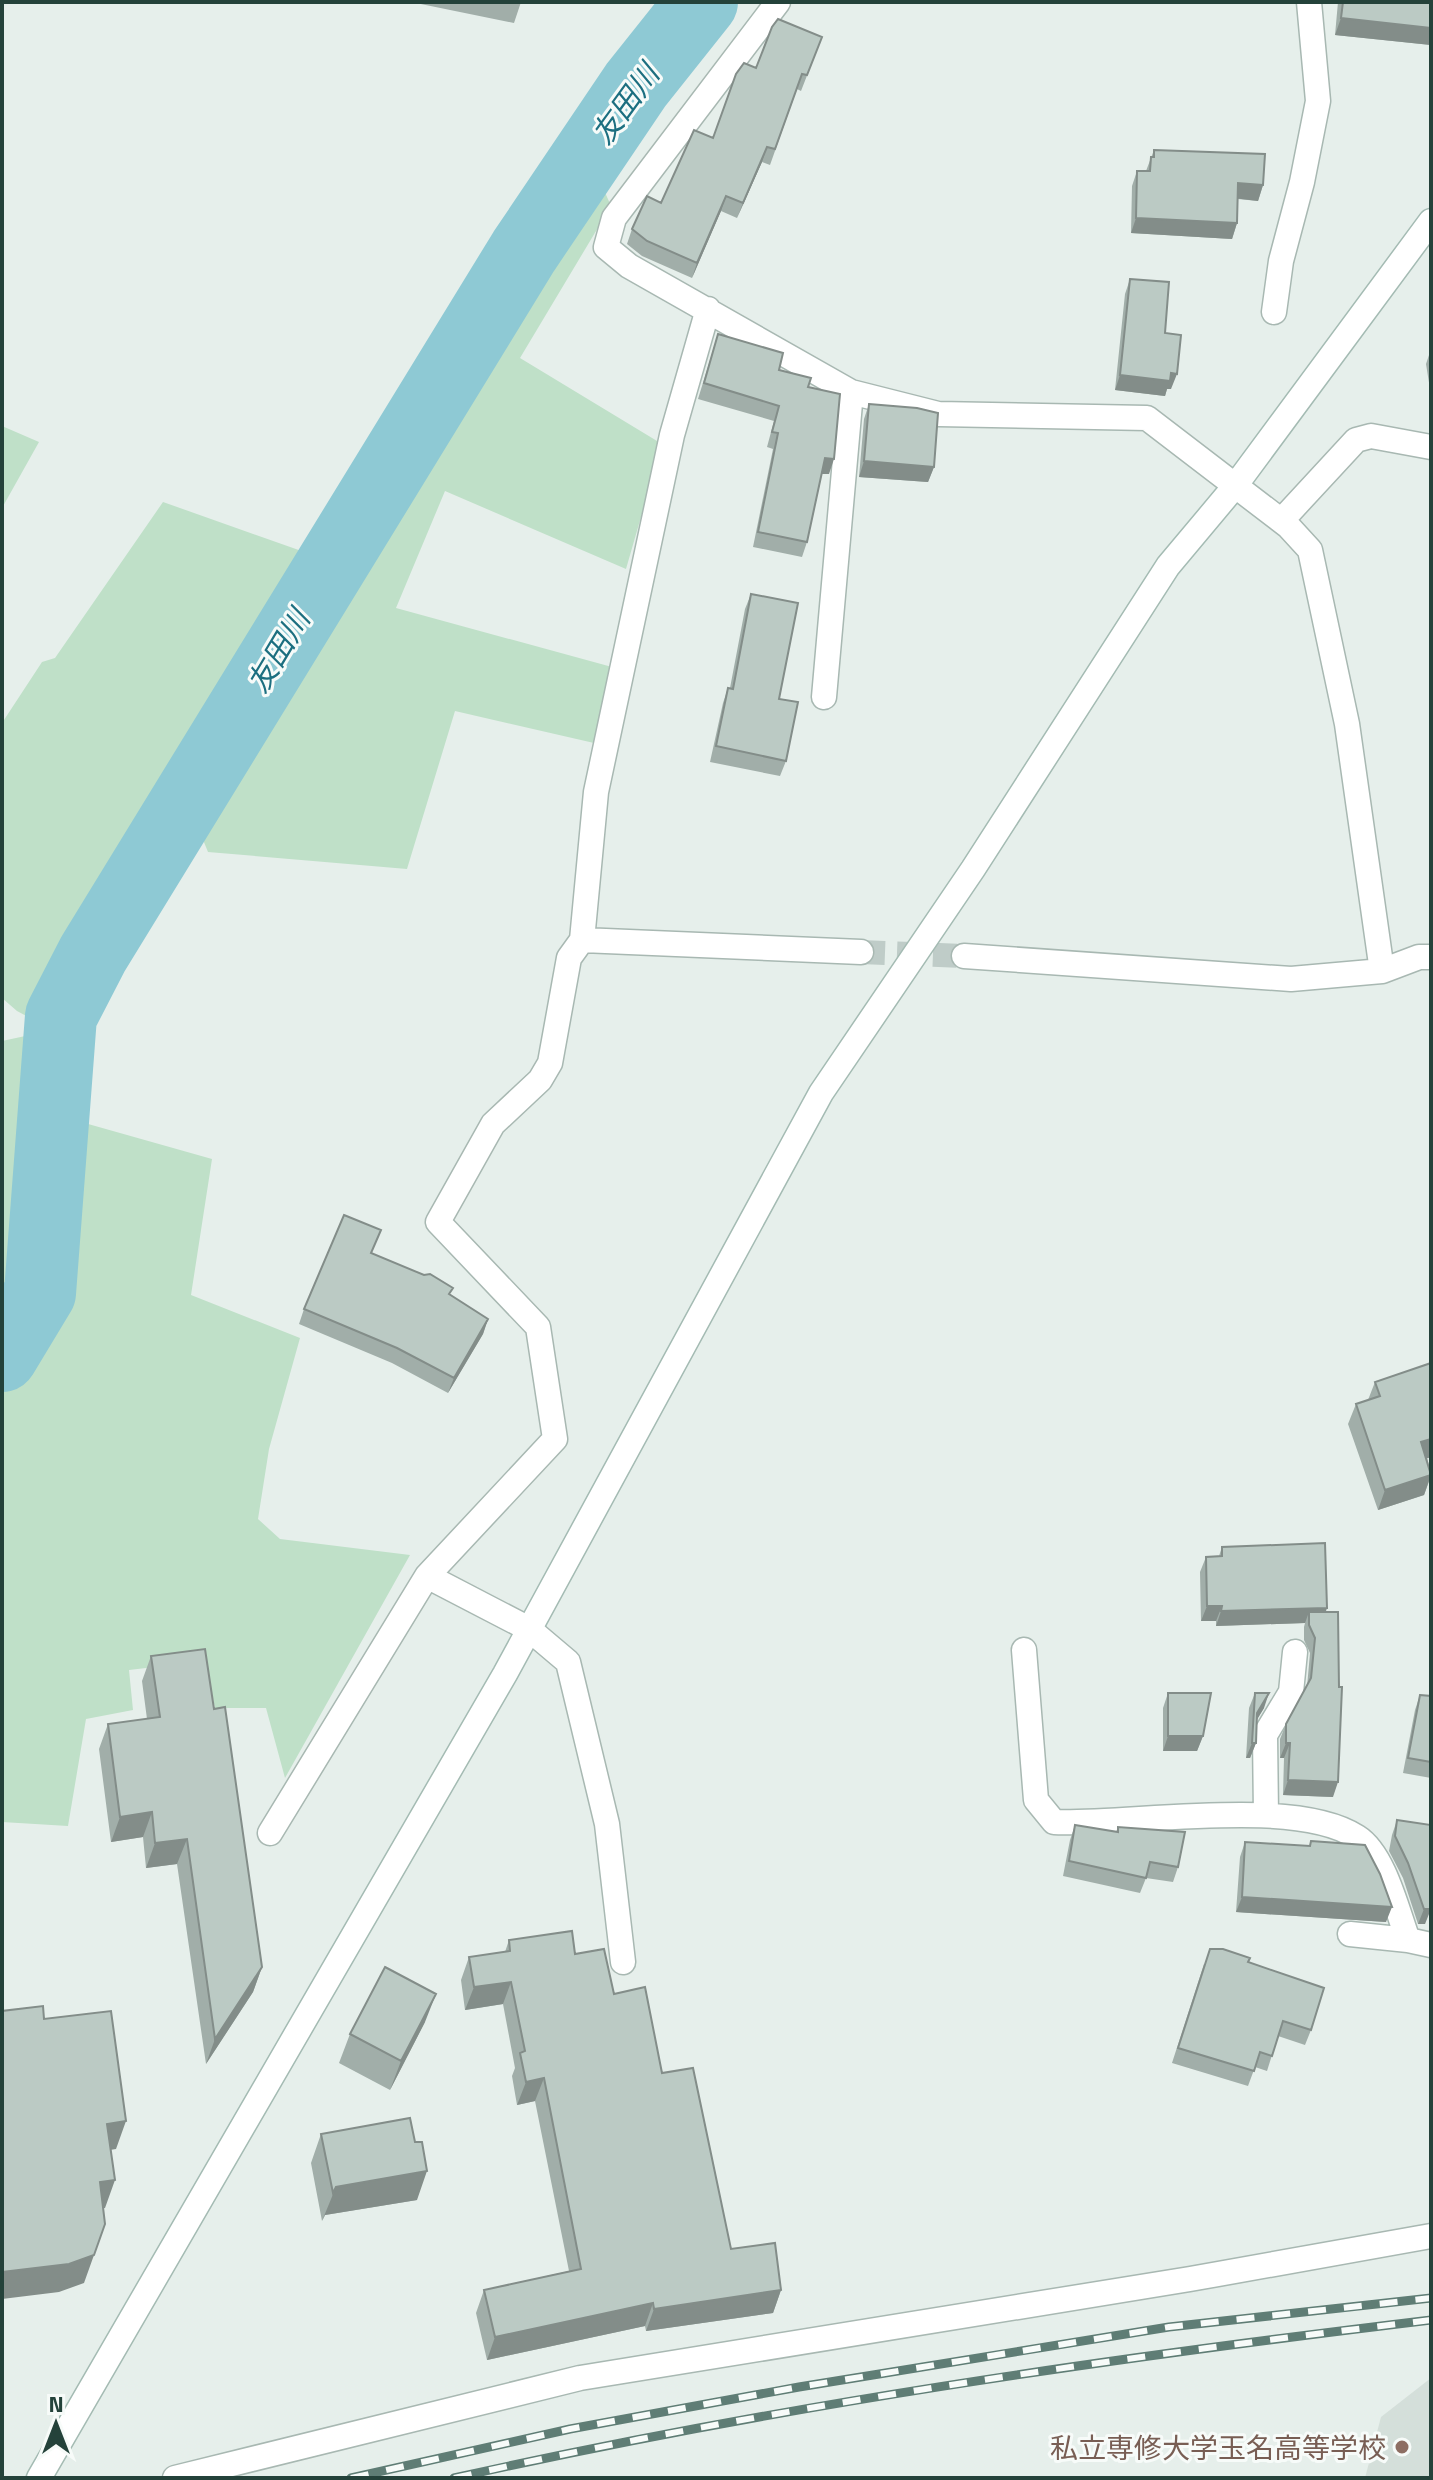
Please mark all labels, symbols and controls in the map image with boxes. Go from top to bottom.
water label: 友田川 [580,52,672,154]
water label: 友田川 [235,598,322,701]
north arrow [16,2384,96,2464]
text: N [48,2387,64,2421]
place label: 私立専修大学玉名高等学校 [1050,2426,1386,2469]
marker: 私立専修大学玉名高等学校 [1393,2438,1411,2456]

